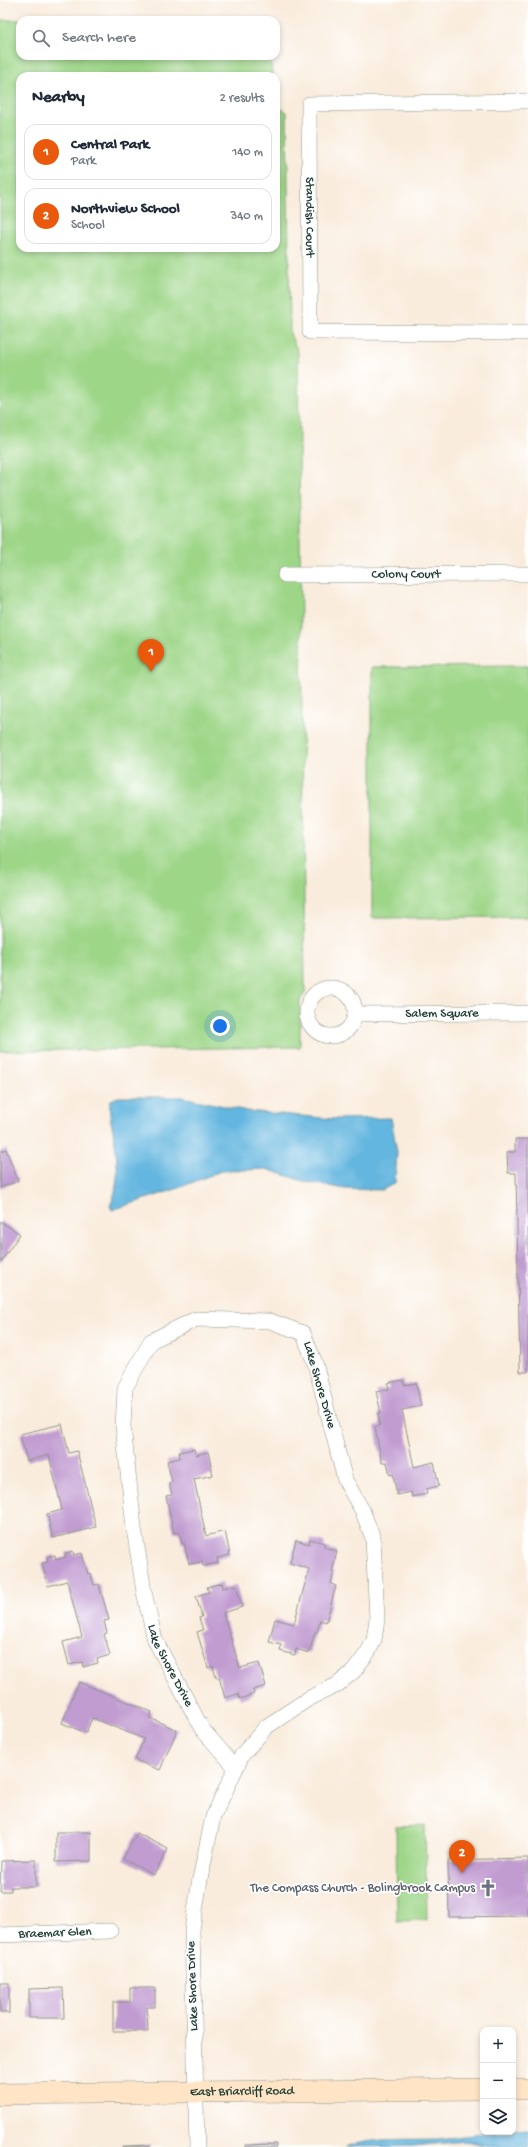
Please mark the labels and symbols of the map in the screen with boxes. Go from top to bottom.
street label: Standish Court [302,177,317,259]
street label: Colony Court [371,567,442,582]
pin: 1 [138,639,164,672]
street label: Salem Square [405,1006,479,1021]
your location [210,1016,230,1036]
street label: Lake Shore Drive [299,1340,339,1431]
street label: Lake Shore Drive [144,1623,197,1710]
pin: 2 [449,1840,475,1873]
church icon: The Compass Church - Bolingbrook Campus [478,1878,498,1898]
place label: The Compass Church - Bolingbrook Campus [249,1881,476,1896]
street label: Braemar Glen [17,1924,93,1942]
street label: Lake Shore Drive [184,1940,202,2031]
street label: East Briarcliff Road [190,2083,295,2100]

